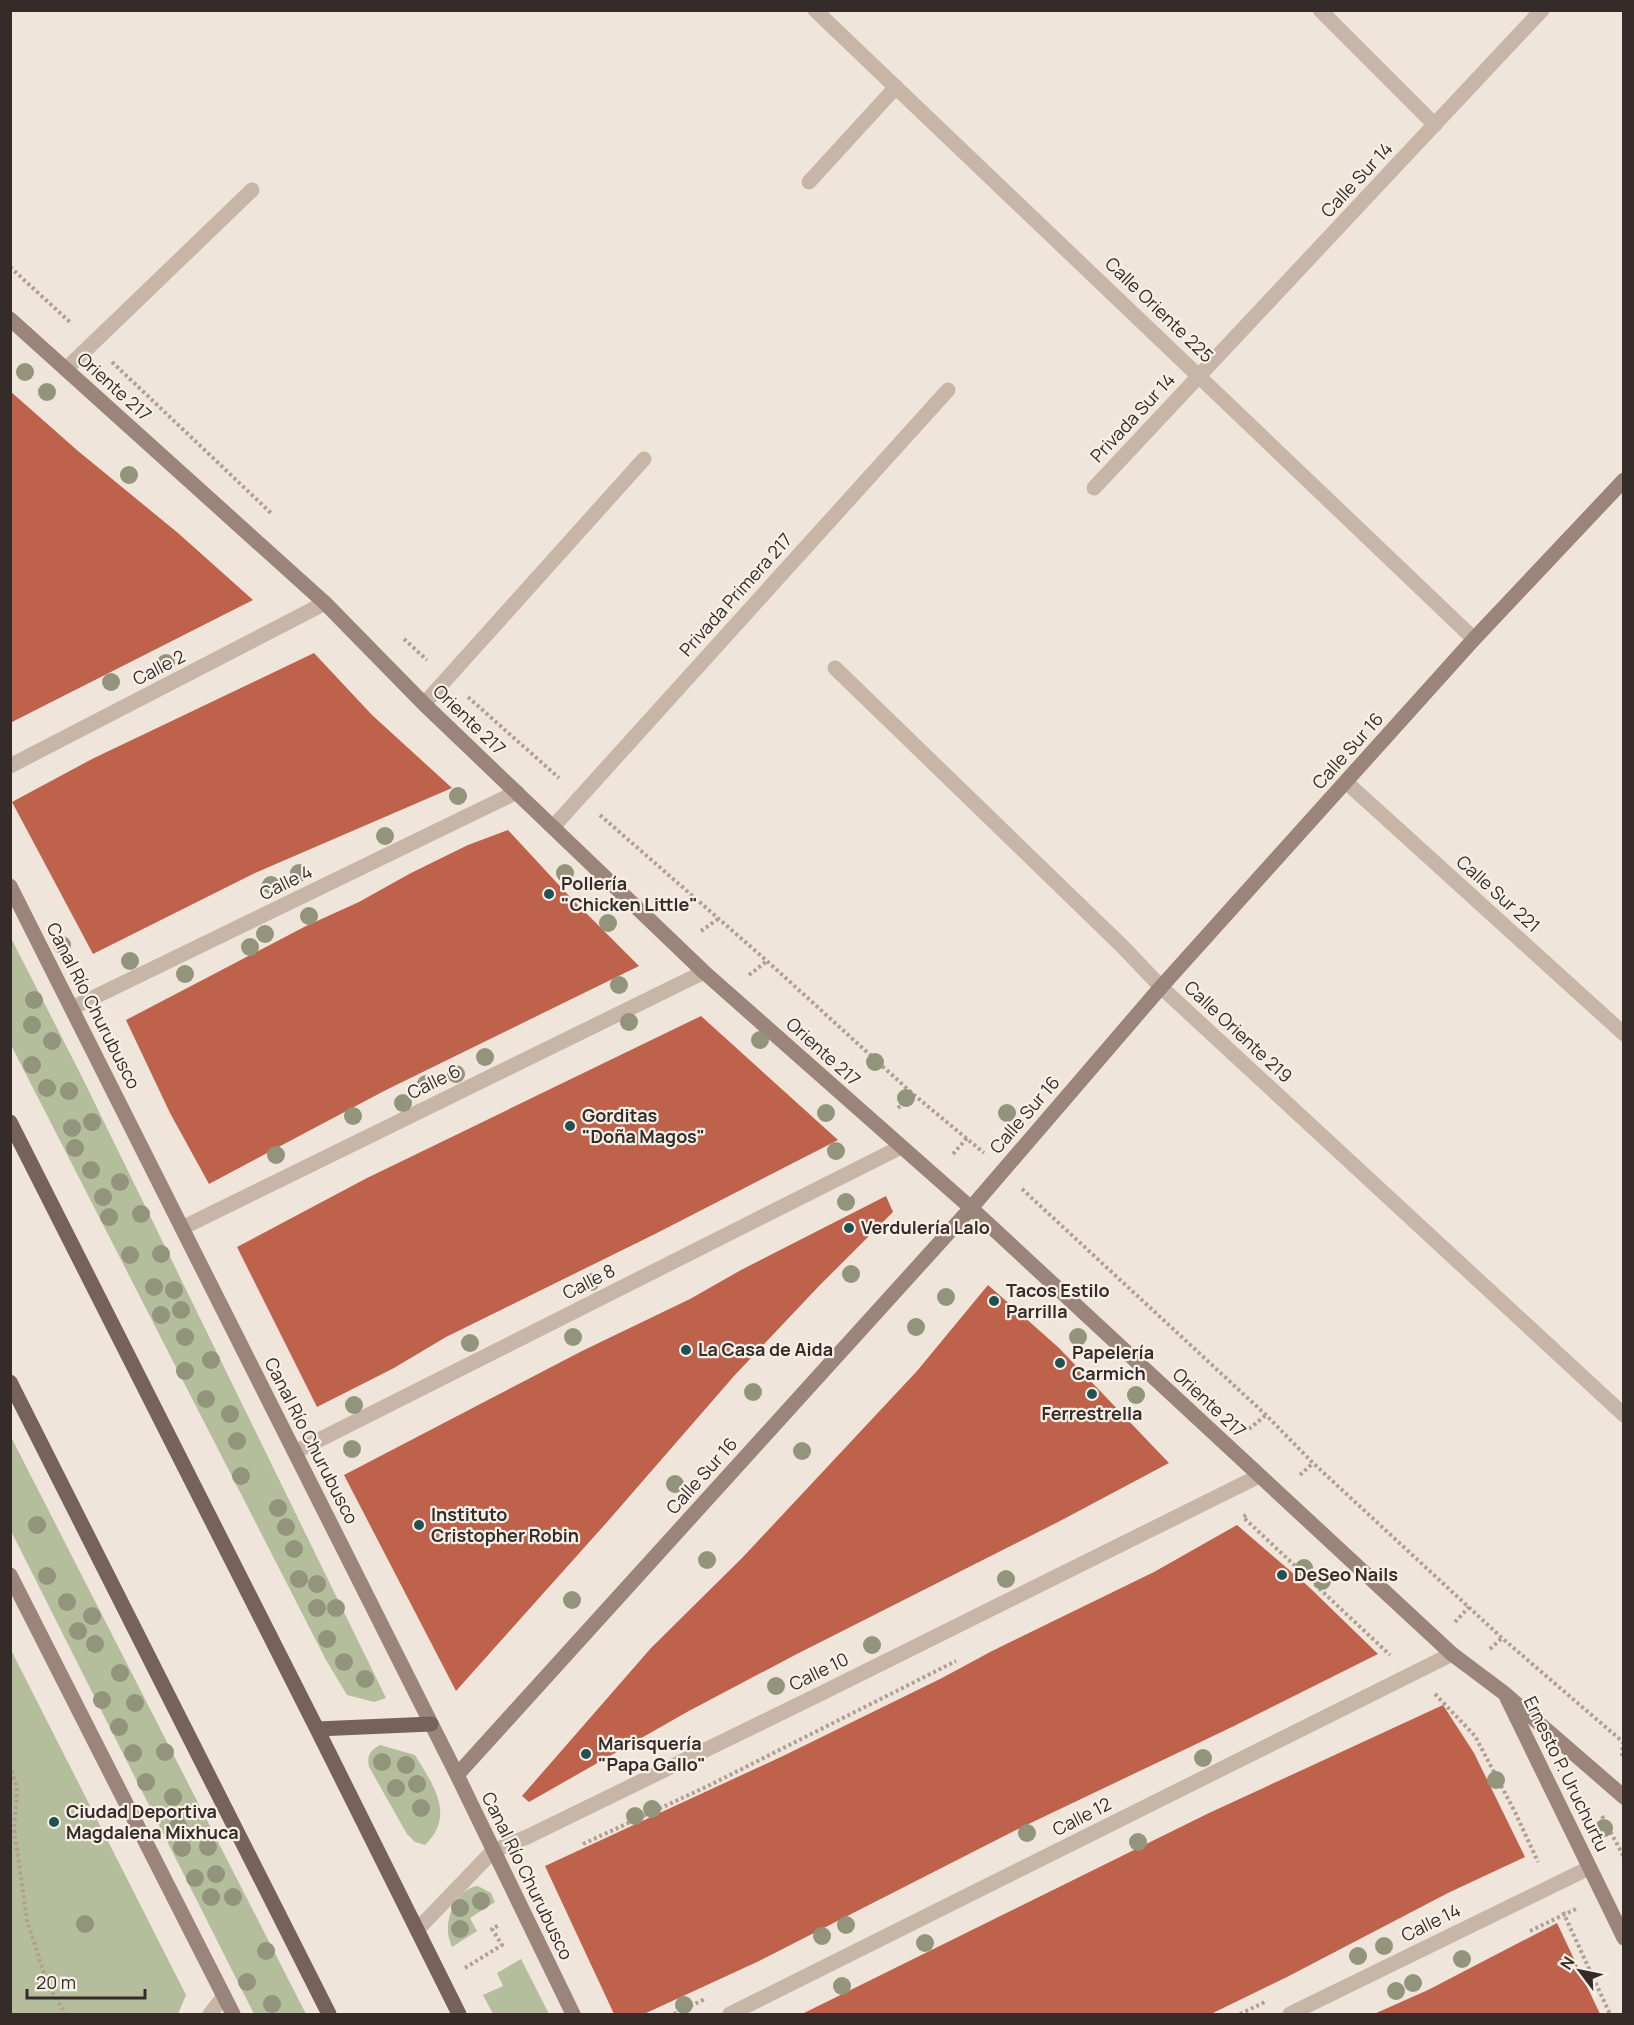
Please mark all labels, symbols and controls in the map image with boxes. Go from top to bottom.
street label: Calle Sur 14 [1315,136,1397,222]
street label: Calle Oriente 225 [1100,251,1219,367]
street label: Oriente 217 [72,347,157,426]
street label: Privada Sur 14 [1085,367,1180,467]
street label: Privada Primera 217 [674,528,797,661]
street label: Calle 2 [128,644,189,690]
street label: Oriente 217 [428,679,511,760]
street label: Calle Sur 16 [1306,707,1388,794]
street label: Calle Sur 221 [1452,849,1546,937]
street label: Calle 4 [255,859,316,905]
place label: Pollería "Chicken Little" [561,871,698,916]
marker: Pollería "Chicken Little" [542,887,556,901]
street label: Canal Río Churubusco [41,918,146,1093]
street label: Calle Oriente 219 [1179,975,1298,1088]
street label: Oriente 217 [781,1012,866,1091]
street label: Calle 6 [403,1058,464,1104]
street label: Calle Sur 16 [984,1070,1065,1158]
place label: Gorditas "Doña Magos" [582,1103,705,1148]
marker: Gorditas "Doña Magos" [563,1119,577,1133]
place label: Verdulería Lalo [861,1215,990,1239]
marker: Verdulería Lalo [842,1221,856,1235]
street label: Calle 8 [558,1258,619,1304]
place label: Tacos Estilo Parrilla [1006,1278,1110,1323]
marker: Tacos Estilo Parrilla [987,1294,1001,1308]
place label: La Casa de Aida [698,1337,833,1361]
place label: Papelería Carmich [1072,1340,1154,1385]
marker: La Casa de Aida [679,1343,693,1357]
street label: Canal Río Churubusco [259,1353,364,1528]
marker: Papelería Carmich [1053,1356,1067,1370]
street label: Oriente 217 [1168,1362,1251,1442]
marker: Ferrestrella [1085,1387,1099,1401]
place label: Ferrestrella [1042,1401,1142,1425]
street label: Calle Sur 16 [660,1432,742,1519]
place label: Instituto Cristopher Robin [431,1502,579,1547]
marker: Instituto Cristopher Robin [412,1518,426,1532]
place label: DeSeo Nails [1294,1562,1398,1586]
marker: DeSeo Nails [1275,1568,1289,1582]
street label: Calle 10 [785,1646,852,1696]
street label: Ernesto P. Uruchurtu [1519,1692,1615,1855]
place label: Marisquería "Papa Gallo" [598,1731,706,1776]
marker: Marisquería "Papa Gallo" [579,1747,593,1761]
street label: Canal Río Churubusco [477,1788,579,1963]
street label: Calle 12 [1048,1791,1115,1841]
place label: Ciudad Deportiva Magdalena Mixhuca [66,1799,239,1844]
marker: Ciudad Deportiva Magdalena Mixhuca [47,1815,61,1829]
street label: Calle 14 [1397,1897,1464,1947]
north arrow [1550,1941,1610,2001]
text: N [1555,1952,1580,1974]
scale bar [27,1962,146,2000]
text: 20 m [36,1970,76,1994]

